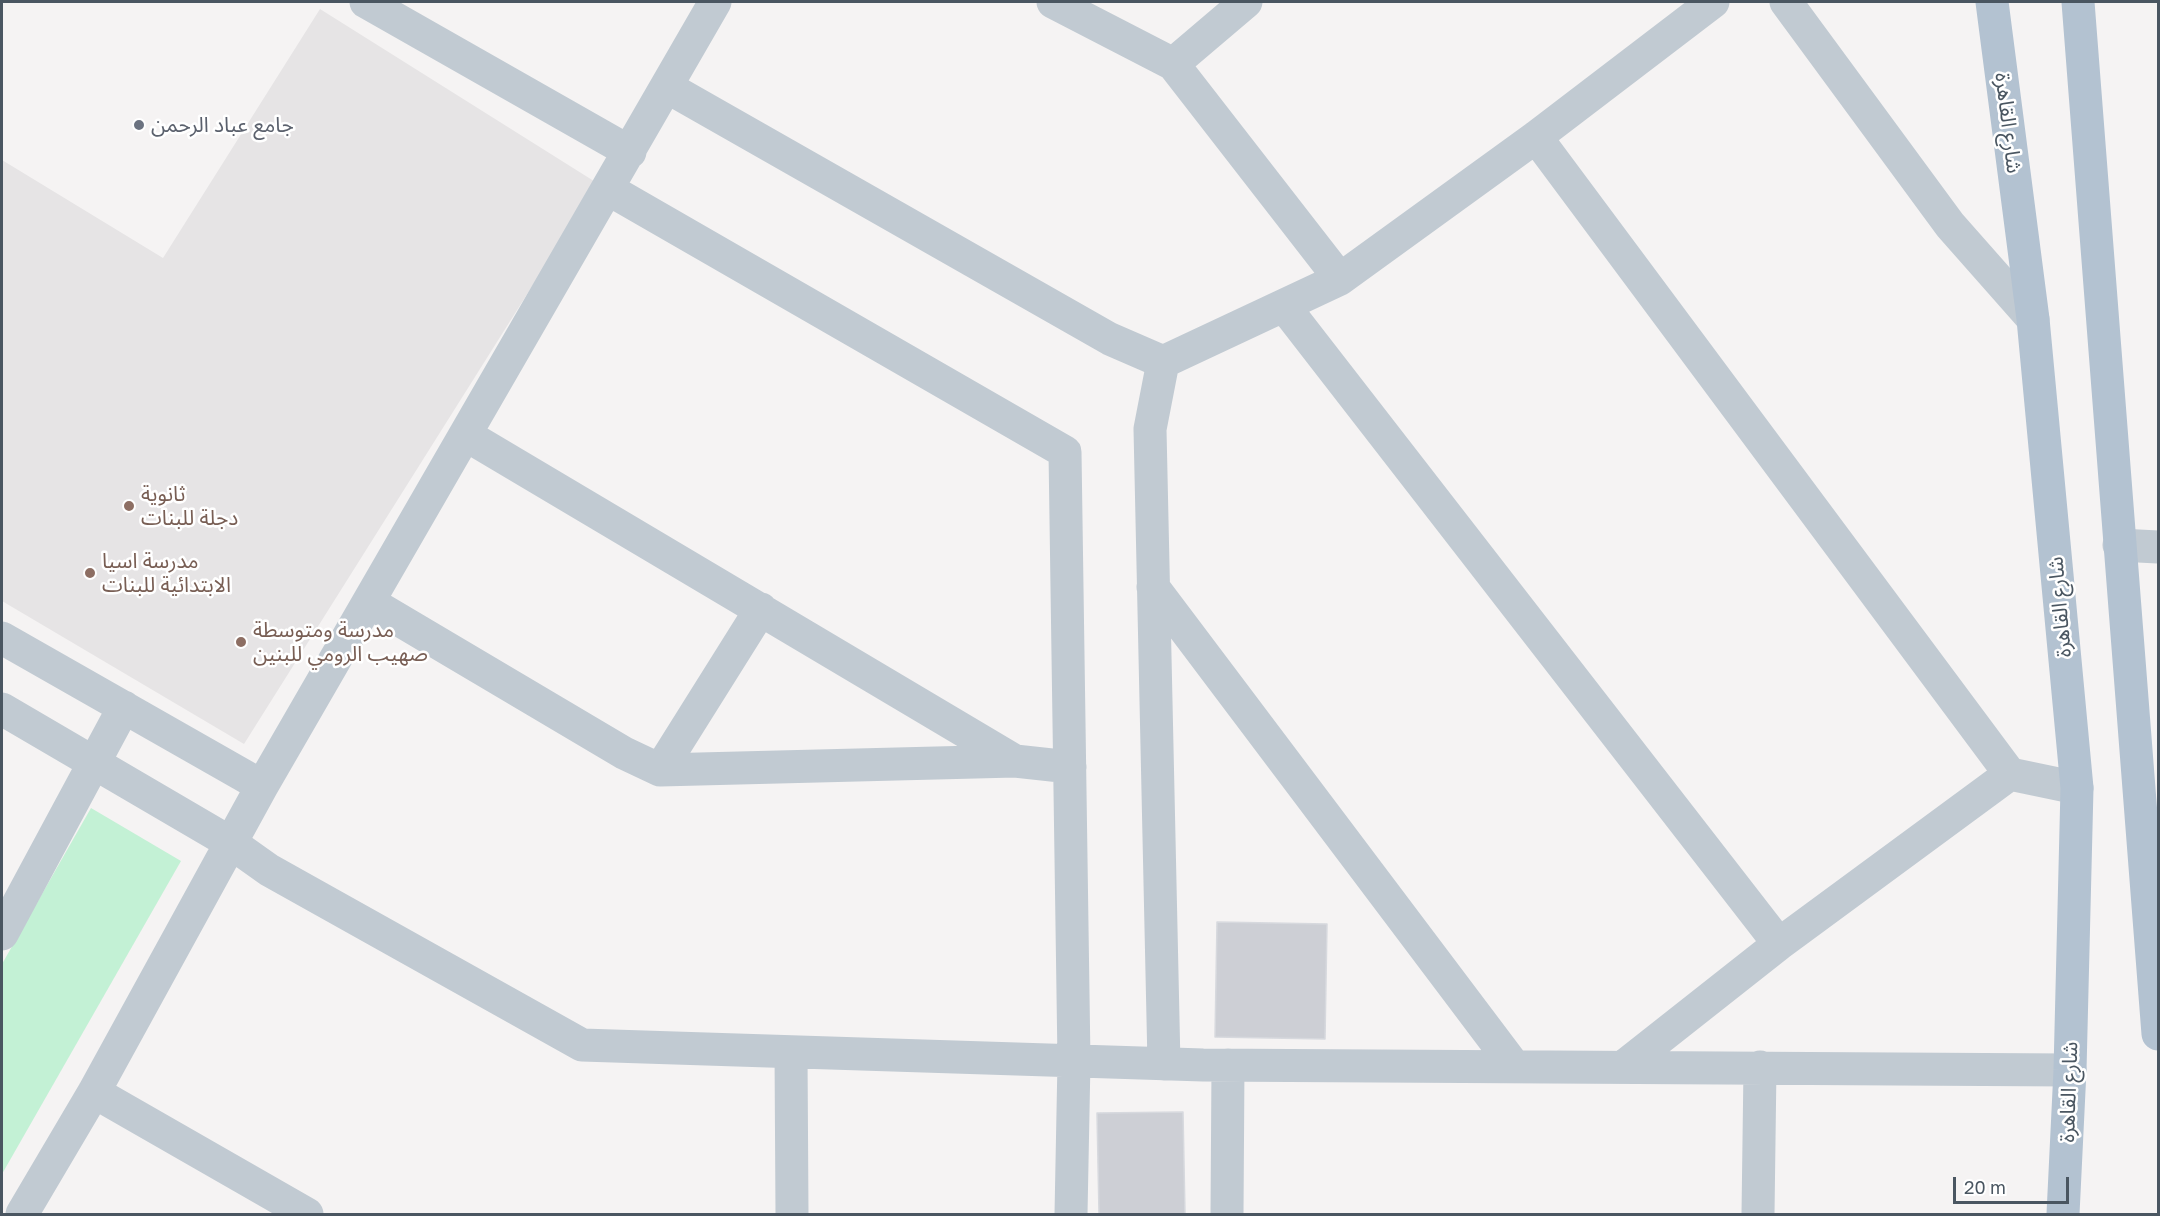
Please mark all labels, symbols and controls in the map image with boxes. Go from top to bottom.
street label: شارع القاهرة [1989,71,2027,175]
place label: جامع عباد الرحمن [151,112,294,138]
marker: جامع عباد الرحمن [132,118,146,132]
place label: ثانوية دجلة للبنات [141,481,238,531]
marker: ثانوية دجلة للبنات [122,499,136,513]
place label: مدرسة اسيا الابتدائية للبنات [102,548,231,598]
street label: شارع القاهرة [2043,556,2077,658]
marker: مدرسة اسيا الابتدائية للبنات [83,566,97,580]
place label: مدرسة ومتوسطة صهيب الرومي للبنين [253,617,428,667]
marker: مدرسة ومتوسطة صهيب الرومي للبنين [234,635,248,649]
street label: شارع القاهرة [2055,1041,2083,1143]
scale bar [1956,1165,2072,1203]
text: 20 m [1964,1176,2006,1198]

